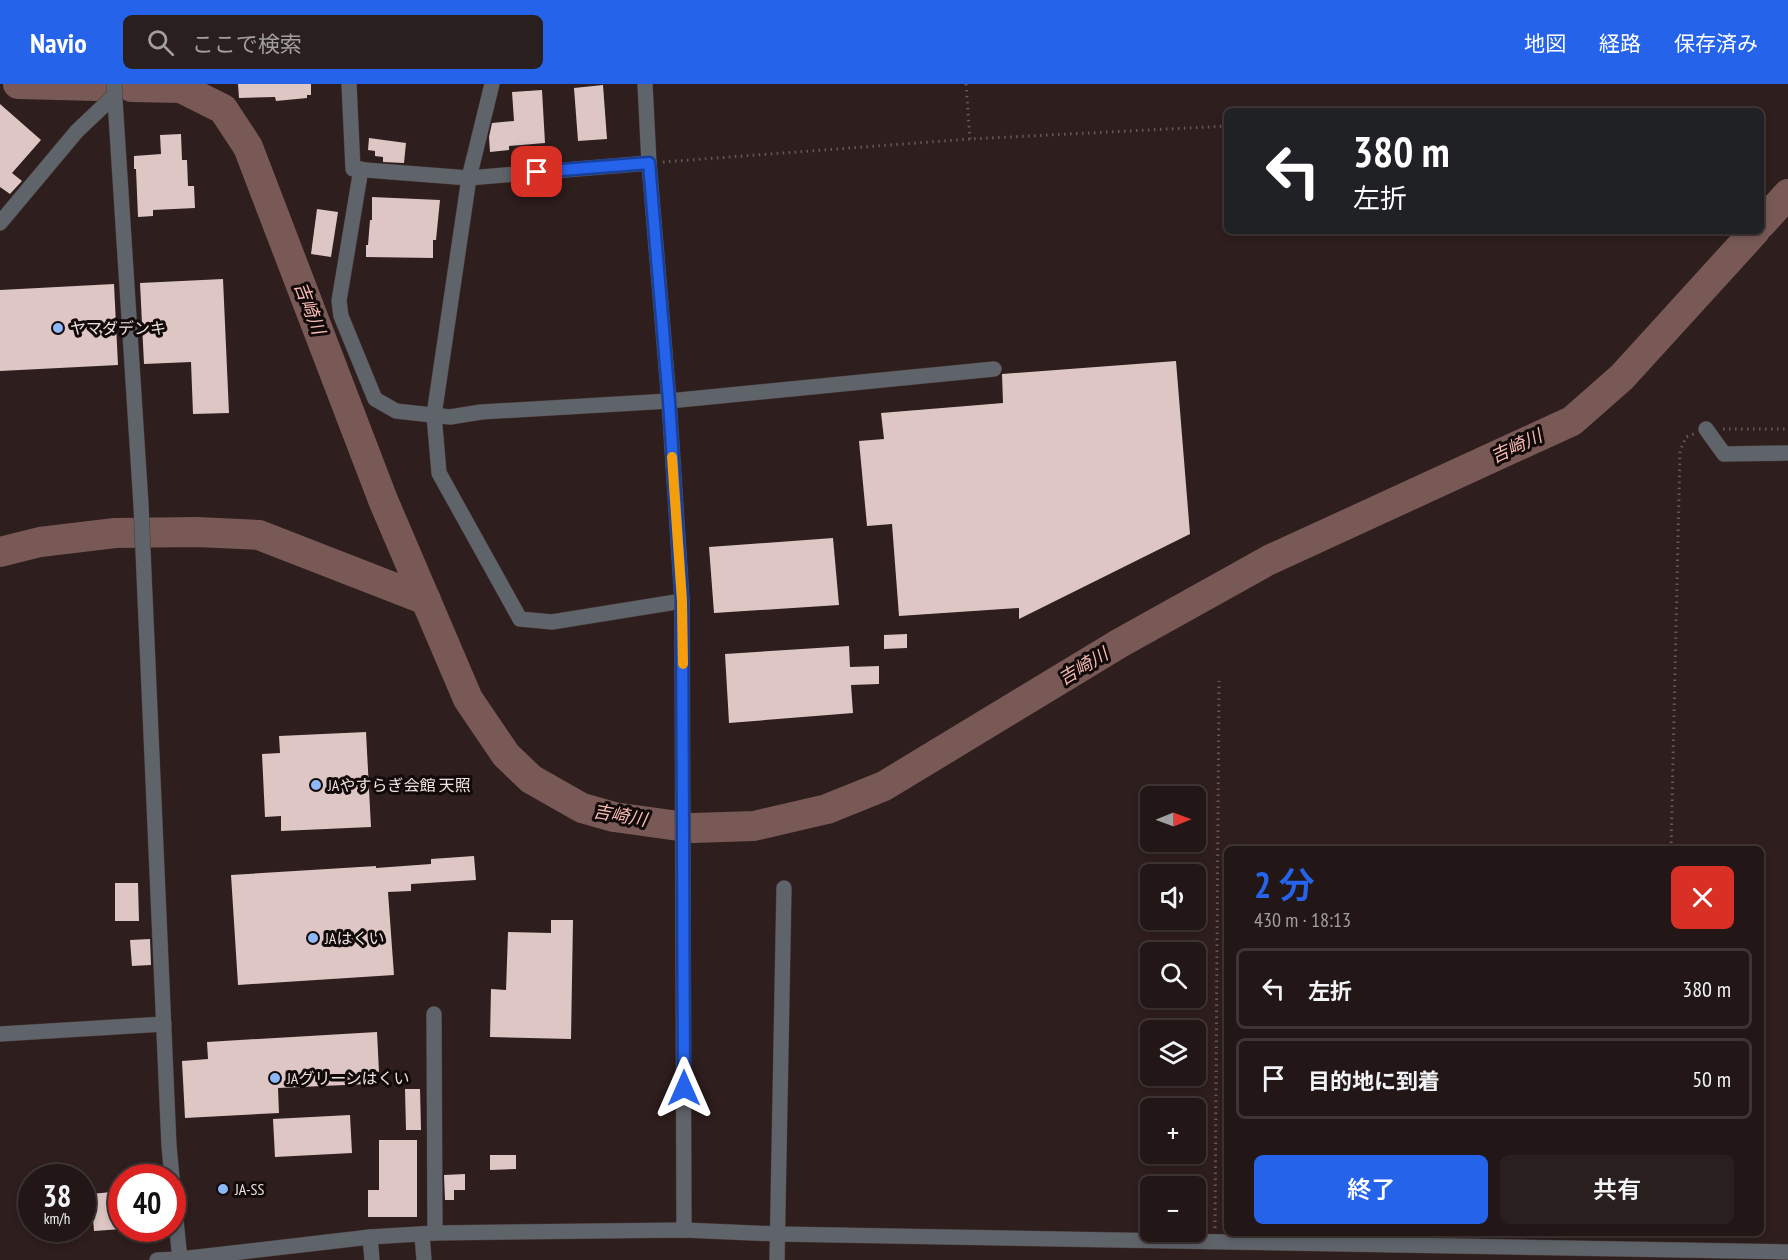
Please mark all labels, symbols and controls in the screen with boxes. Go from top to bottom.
search box [123,15,543,69]
text: Navio [30,24,87,61]
icon: search [144,26,177,59]
text: ここで検索 [192,30,302,58]
text: 地図 [1524,30,1566,57]
text: 経路 [1599,30,1641,57]
text: 保存済み [1674,30,1758,57]
text: 380 m [1353,124,1450,179]
icon: left [1254,132,1332,210]
pin [511,146,562,197]
icon: arrive [520,155,553,188]
text: 左折 [1353,181,1407,215]
water label: 吉崎川 [290,279,331,339]
place label: ヤマダデンキ [70,318,166,338]
marker: ヤマダデンキ [51,321,65,335]
water label: 吉崎川 [1487,423,1547,468]
water label: 吉崎川 [1054,641,1114,690]
place label: JAやすらぎ会館 天照 [327,775,471,795]
marker: JAやすらぎ会館 天照 [309,778,323,792]
north arrow [1140,786,1206,852]
map controls [1140,786,1206,1242]
water label: 吉崎川 [591,799,651,831]
text: 2 分 [1254,861,1315,908]
button: sound [1140,864,1206,930]
button: close [1671,866,1734,929]
text: 430 m · 18:13 [1254,907,1351,933]
place label: JAはくい [324,928,384,948]
marker: JAはくい [306,931,320,945]
button: search [1140,942,1206,1008]
icon: left [1257,972,1290,1005]
text: 380 m [1682,975,1731,1003]
text: 左折 [1308,977,1352,1005]
button: layers [1140,1020,1206,1086]
position arrow [652,1056,716,1120]
icon: arrive [1257,1062,1290,1095]
text: 50 m [1692,1065,1731,1093]
text: 目的地に到着 [1308,1067,1440,1095]
place label: JAグリーンはくい [286,1068,410,1088]
marker: JAグリーンはくい [268,1071,282,1085]
button: + [1140,1098,1206,1164]
button: 終了 [1254,1155,1488,1224]
button: 共有 [1500,1155,1734,1224]
speed limit sign: 40 [108,1164,186,1242]
text: 38 [43,1176,71,1215]
button: − [1140,1176,1206,1242]
place label: JA-SS [234,1179,264,1199]
marker: JA-SS [216,1182,230,1196]
text: km/h [44,1209,70,1228]

